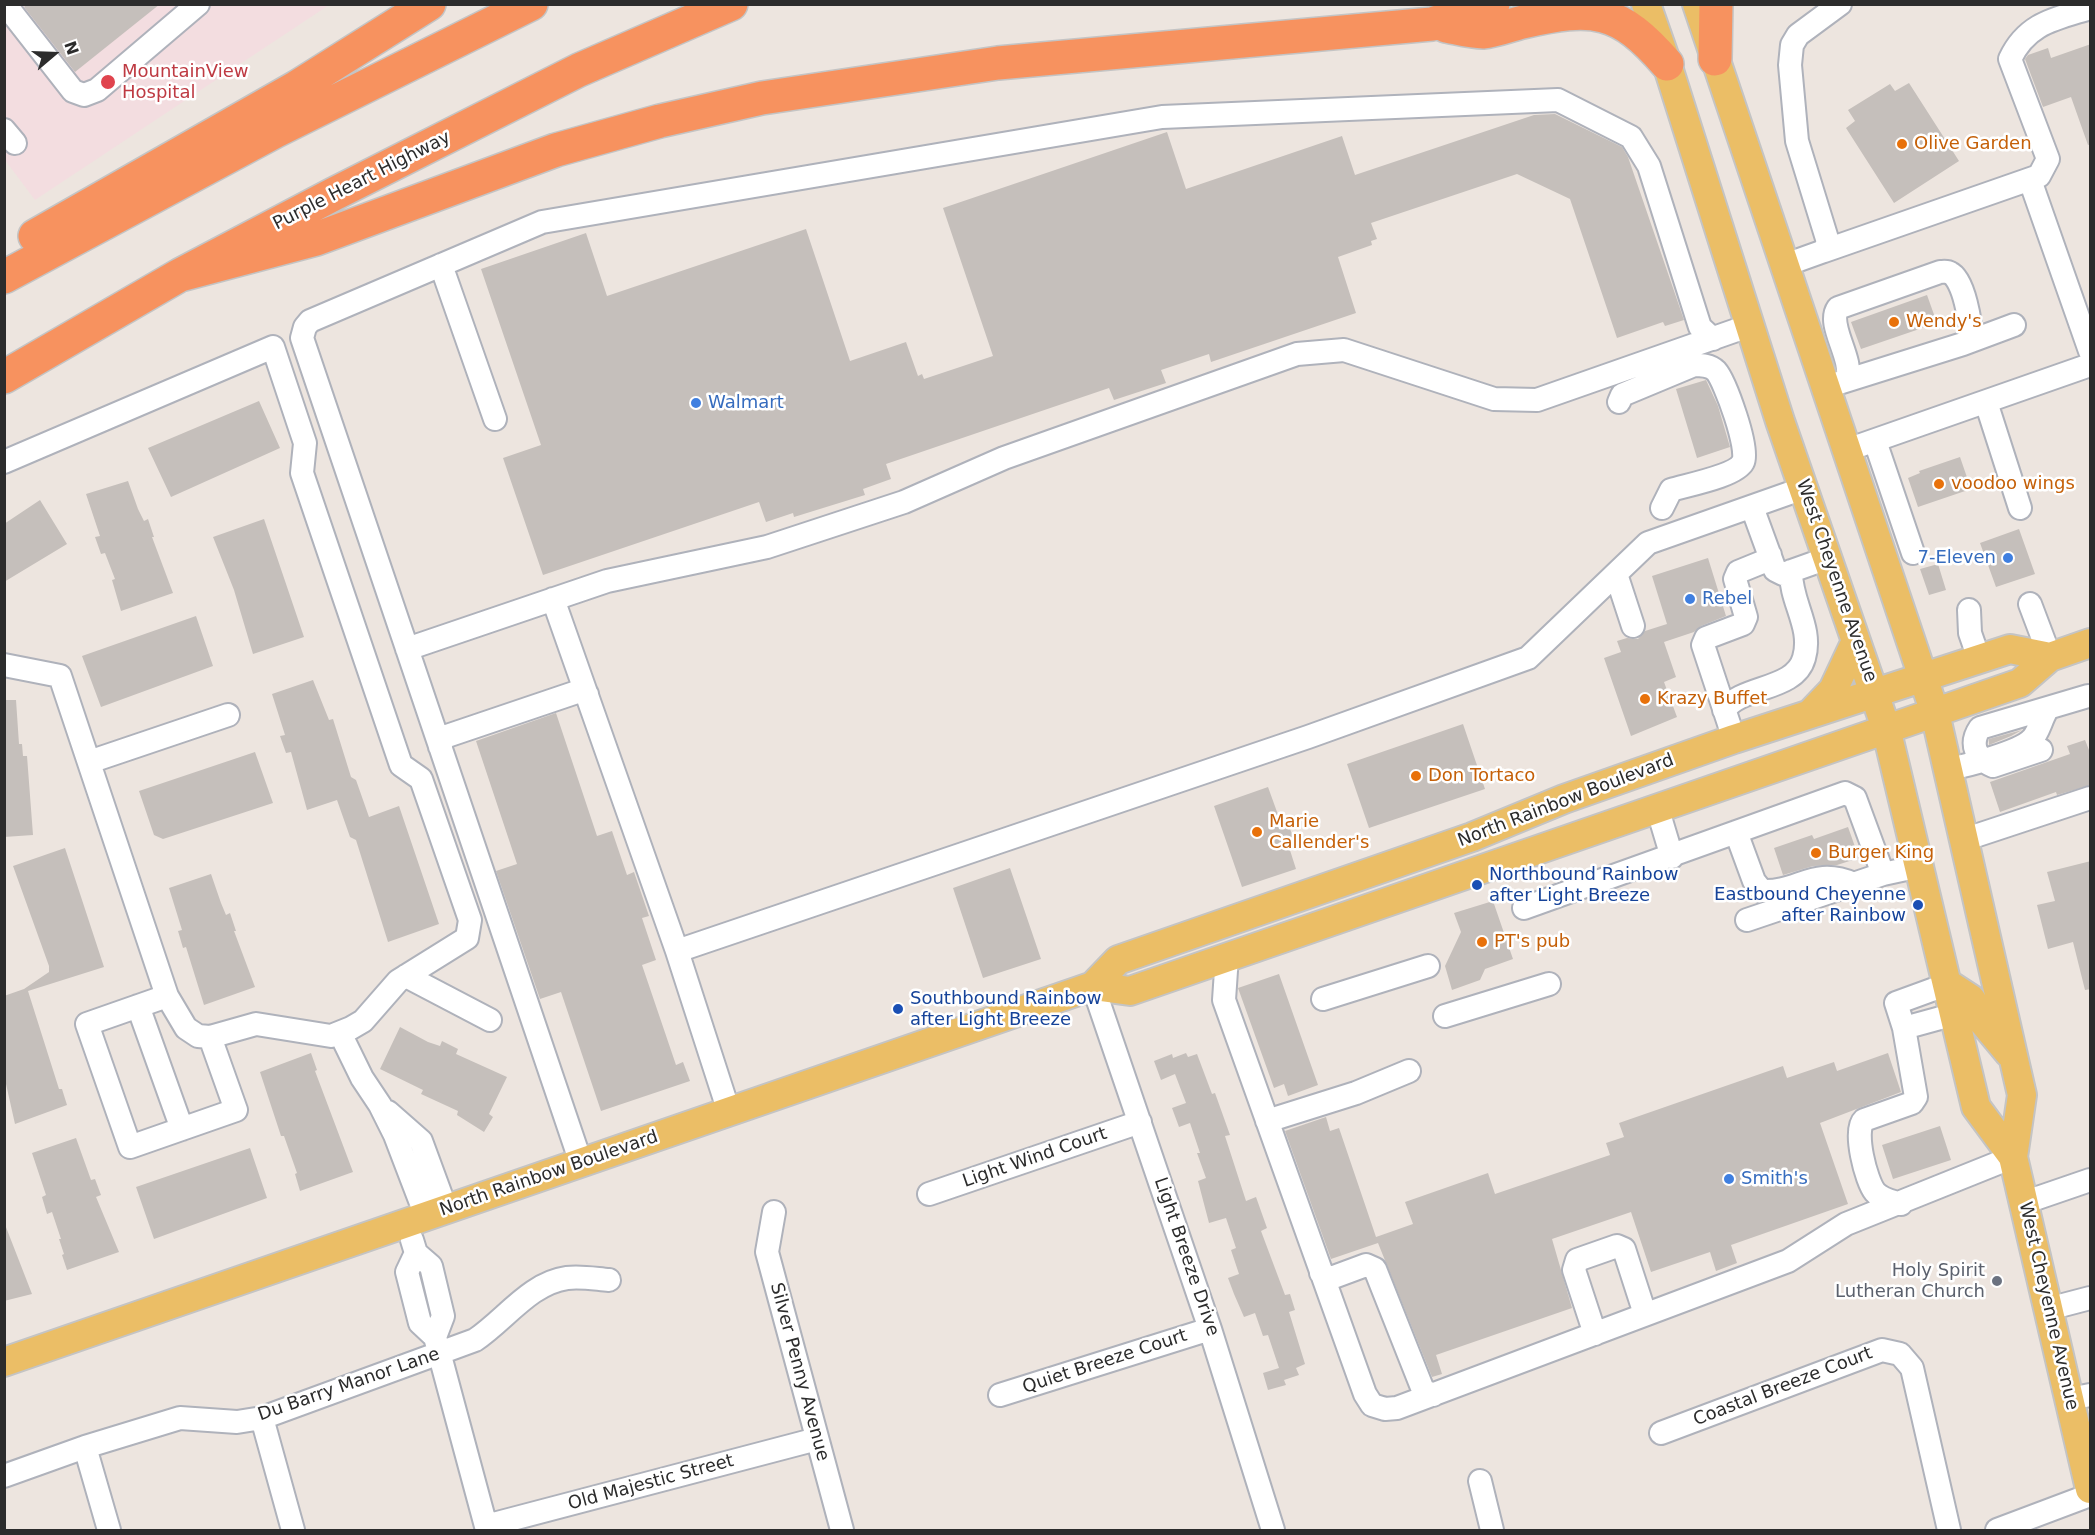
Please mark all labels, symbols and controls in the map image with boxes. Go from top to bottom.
north arrow [24,24,84,84]
text: N [60,39,83,57]
place label: MountainView Hospital [122,61,249,104]
marker: MountainView Hospital [99,73,117,91]
street label: Purple Heart Highway [270,127,454,235]
place label: Olive Garden [1914,133,2032,155]
marker: Olive Garden [1895,137,1909,151]
place label: Wendy's [1906,311,1982,333]
marker: Wendy's [1887,315,1901,329]
place label: Walmart [708,392,784,414]
marker: Walmart [689,396,703,410]
place label: voodoo wings [1951,473,2075,495]
street label: West Cheyenne Avenue [1791,477,1881,685]
marker: voodoo wings [1932,477,1946,491]
place label: 7-Eleven [1917,547,1996,569]
marker: 7-Eleven [2001,551,2015,565]
place label: Rebel [1702,588,1752,610]
marker: Rebel [1683,592,1697,606]
place label: Krazy Buffet [1657,688,1767,710]
marker: Krazy Buffet [1638,692,1652,706]
street label: North Rainbow Boulevard [1455,750,1677,852]
place label: Don Tortaco [1428,765,1535,787]
marker: Don Tortaco [1409,769,1423,783]
place label: Marie Callender's [1269,811,1369,854]
marker: Marie Callender's [1250,825,1264,839]
place label: Burger King [1828,842,1934,864]
marker: Burger King [1809,846,1823,860]
place label: Northbound Rainbow after Light Breeze [1489,864,1678,906]
marker: Northbound Rainbow after Light Breeze [1470,878,1484,892]
place label: Eastbound Cheyenne after Rainbow [1714,884,1906,926]
marker: Eastbound Cheyenne after Rainbow [1911,898,1925,912]
place label: PT's pub [1494,931,1570,953]
marker: PT's pub [1475,935,1489,949]
place label: Southbound Rainbow after Light Breeze [910,988,1101,1030]
marker: Southbound Rainbow after Light Breeze [891,1002,905,1016]
street label: Light Wind Court [960,1123,1110,1193]
street label: North Rainbow Boulevard [437,1126,661,1222]
place label: Smith's [1741,1168,1808,1190]
marker: Smith's [1722,1172,1736,1186]
street label: Light Breeze Drive [1149,1175,1223,1339]
street label: West Cheyenne Avenue [2013,1200,2083,1412]
place label: Holy Spirit Lutheran Church [1835,1260,1985,1302]
marker: Holy Spirit Lutheran Church [1990,1274,2004,1288]
street label: Silver Penny Avenue [765,1281,833,1463]
street label: Quiet Breeze Court [1020,1325,1190,1399]
street label: Coastal Breeze Court [1690,1343,1876,1431]
street label: Du Barry Manor Lane [255,1344,443,1426]
street label: Old Majestic Street [566,1450,736,1516]

